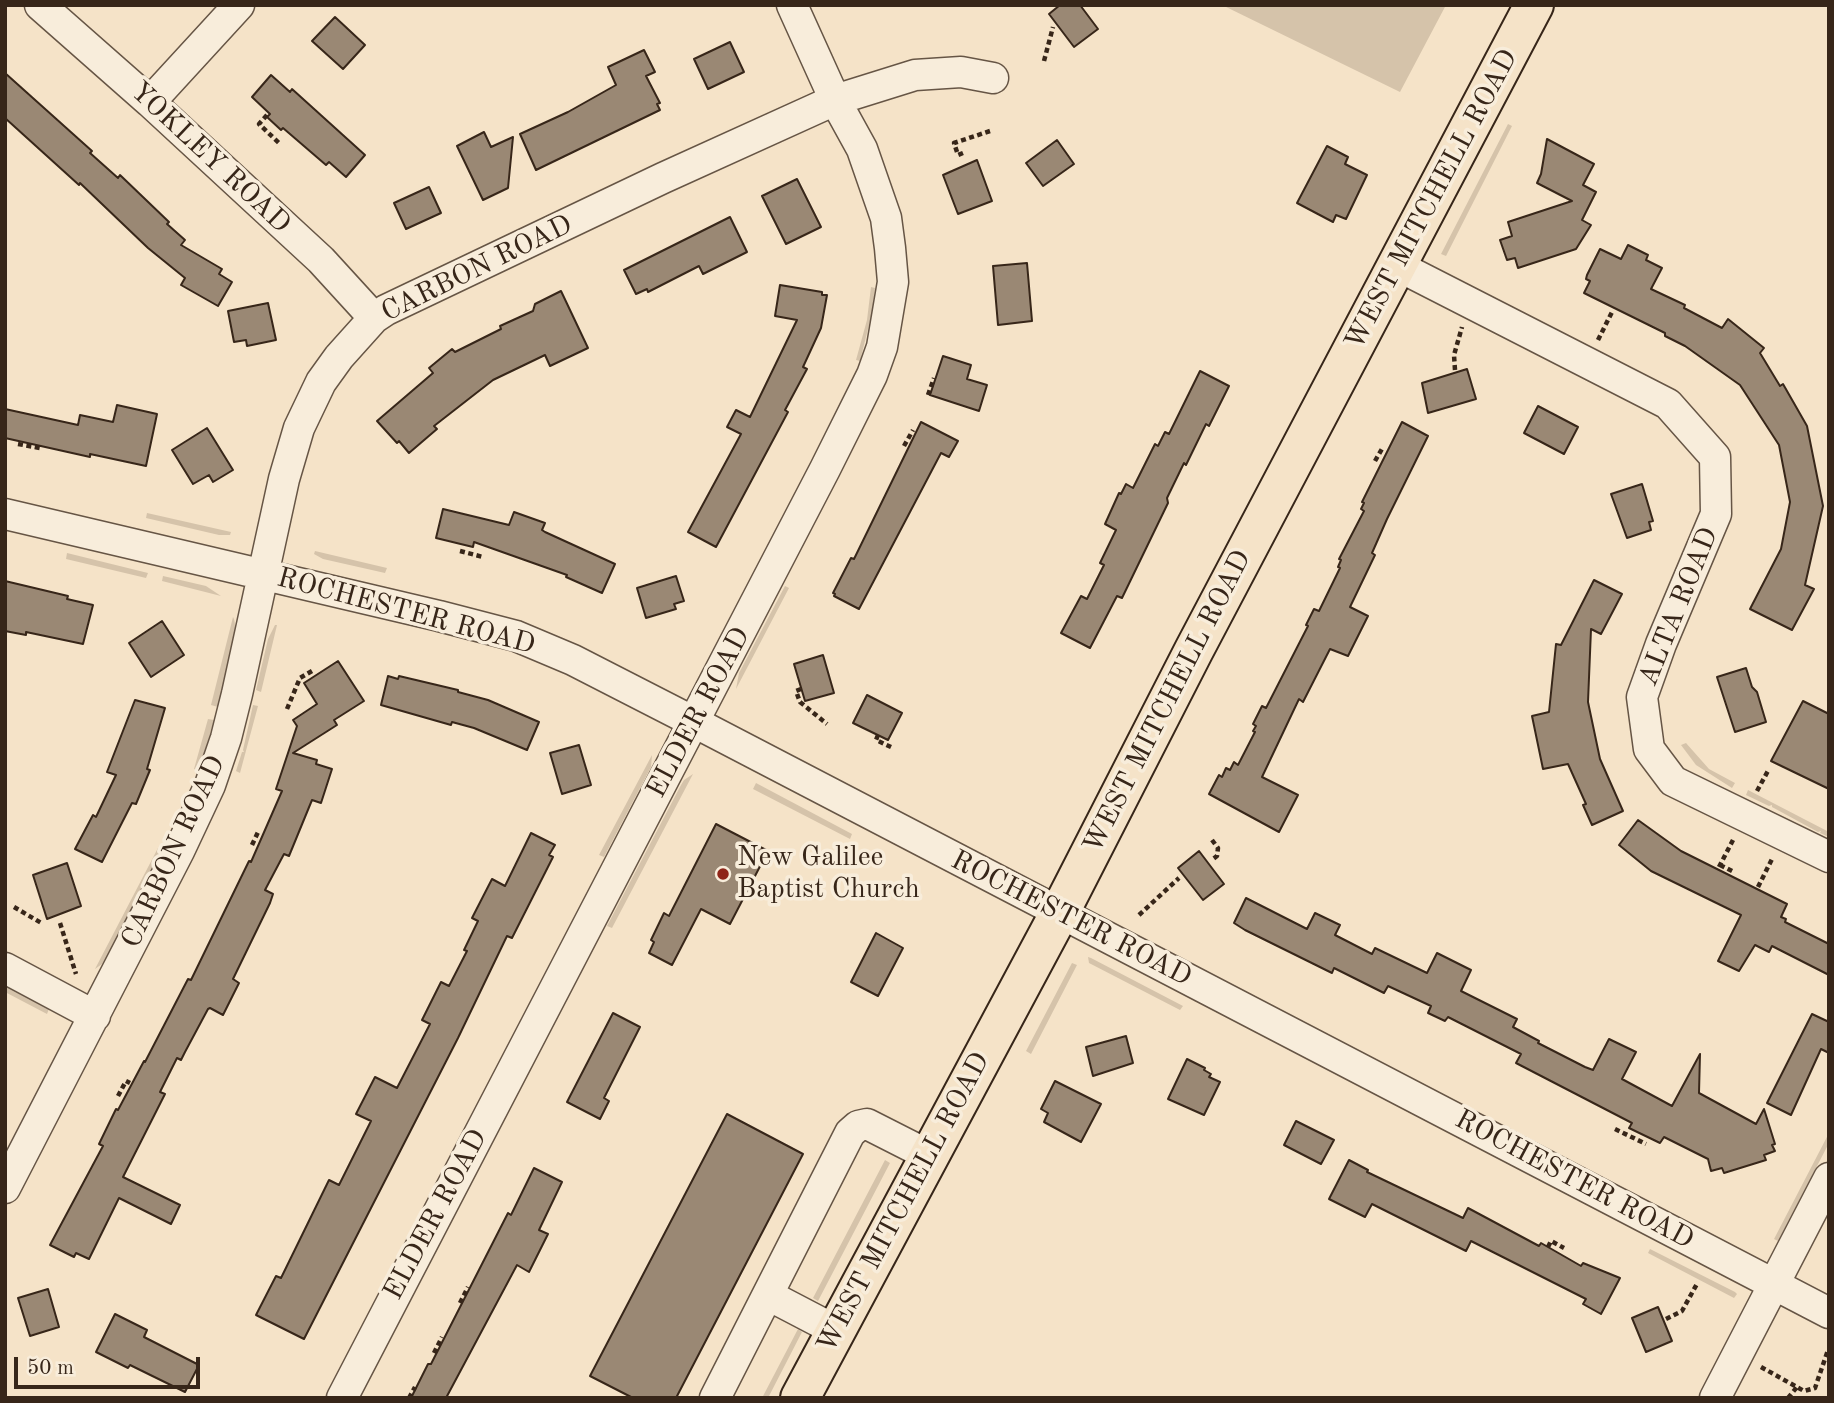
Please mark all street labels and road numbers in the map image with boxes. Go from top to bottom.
street label: WEST MITCHELL ROAD [1338,44,1526,356]
street label: YOKLEY ROAD [123,75,297,241]
street label: CARBON ROAD [376,208,578,330]
street label: ALTA ROAD [1632,523,1726,691]
street label: WEST MITCHELL ROAD [1077,545,1259,859]
street label: ROCHESTER ROAD [273,561,539,663]
street label: ELDER ROAD [640,622,758,804]
street label: CARBON ROAD [115,751,233,953]
street label: ROCHESTER ROAD [945,844,1197,994]
street label: WEST MITCHELL ROAD [810,1047,998,1359]
street label: ROCHESTER ROAD [1449,1103,1699,1257]
street label: ELDER ROAD [377,1124,495,1306]

